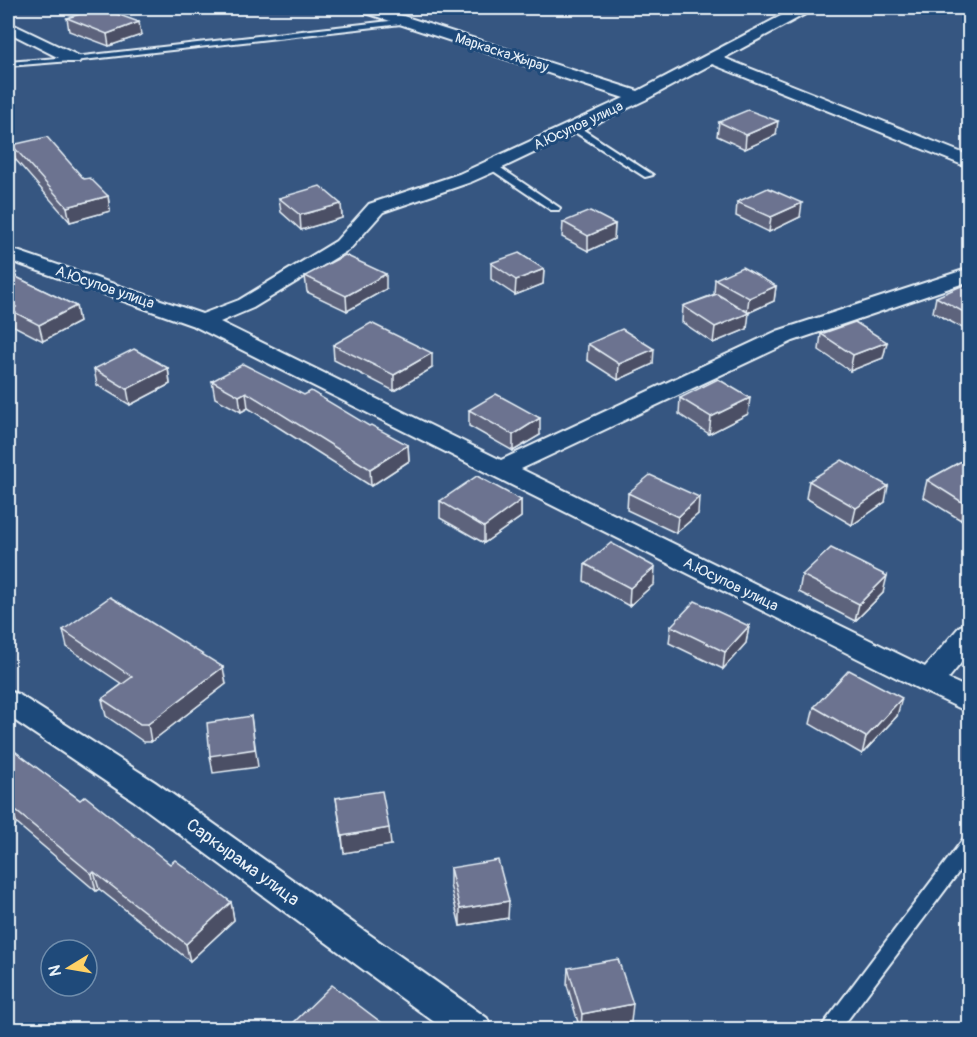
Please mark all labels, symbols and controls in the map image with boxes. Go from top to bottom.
street label: Маркаска Жырау [453,29,551,76]
street label: А.Юсупов улица [531,97,626,154]
street label: А.Юсупов улица [53,262,157,313]
street label: А.Юсупов улица [680,553,782,616]
street label: Саркырама улица [181,814,304,911]
north arrow [39,938,99,998]
text: N [44,963,66,978]

